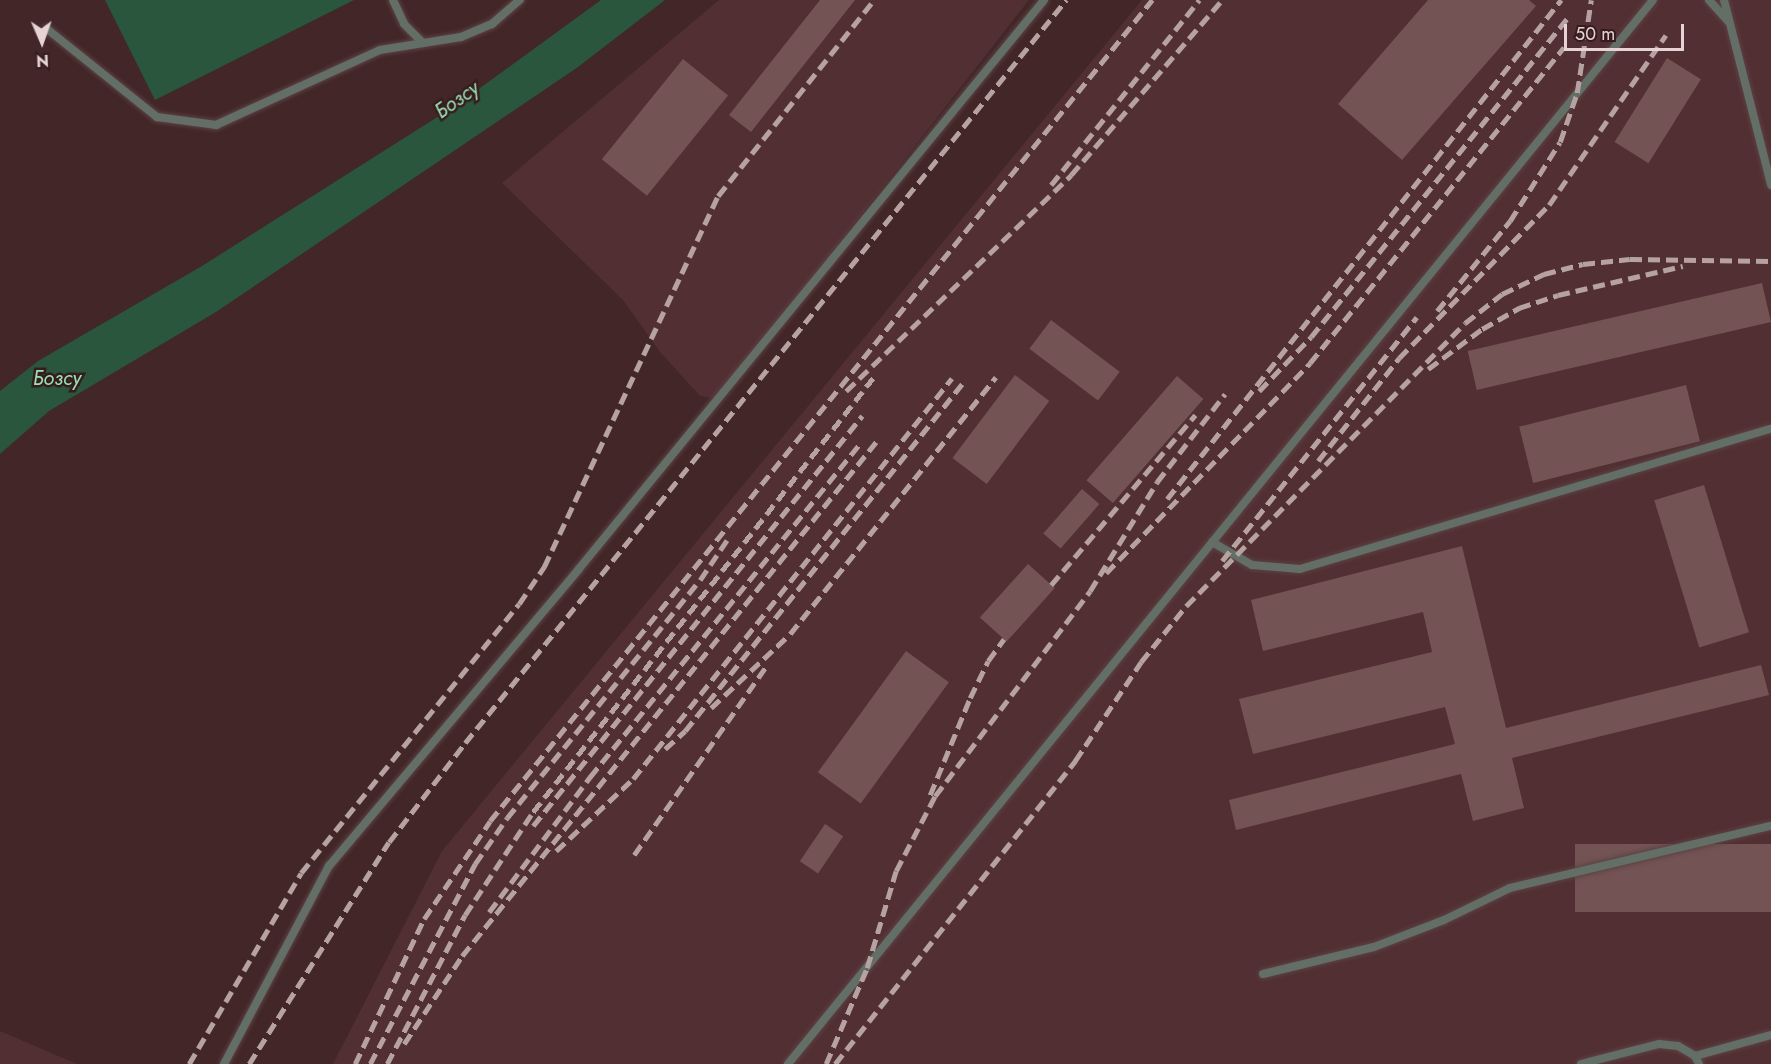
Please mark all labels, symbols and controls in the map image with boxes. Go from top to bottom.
north arrow [12,12,72,72]
scale bar [1567,12,1687,50]
text: 50 m [1575,21,1615,47]
text: N [36,49,49,72]
water label: Бозсу [430,76,484,124]
water label: Бозсу [33,366,81,390]

